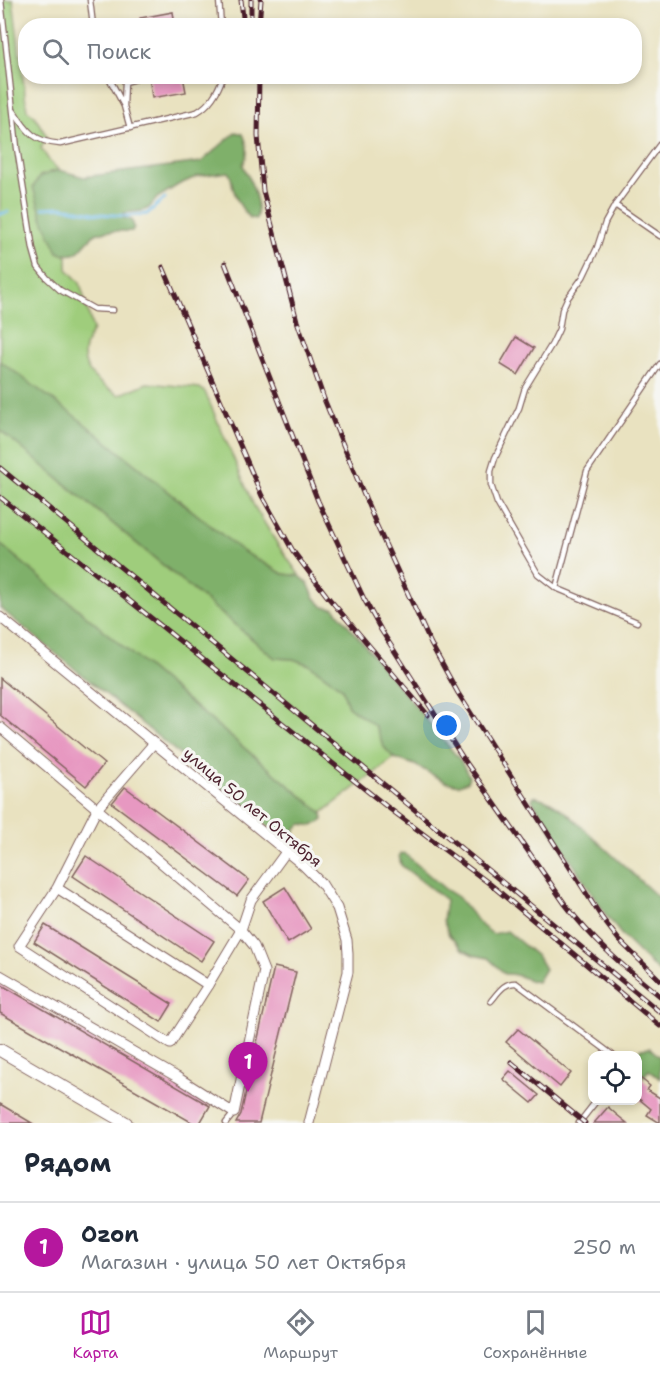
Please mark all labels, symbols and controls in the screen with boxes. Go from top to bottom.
search box [18,18,642,84]
icon: search [39,35,72,68]
text: Поиск [87,37,151,66]
your location [432,711,461,740]
street label: улица 50 лет Октября [179,743,327,872]
pin: 1 [228,1042,268,1092]
map controls [588,1051,642,1105]
button: locate [588,1051,642,1105]
text: Рядом [24,1145,111,1180]
text: Ozon [81,1220,139,1249]
text: 1 [39,1234,48,1260]
text: 250 m [572,1234,636,1260]
text: Магазин · улица 50 лет Октября [81,1249,406,1275]
tab: Карта [73,1306,118,1363]
tab: Маршрут [263,1306,338,1363]
tab: Сохранённые [483,1306,587,1363]

